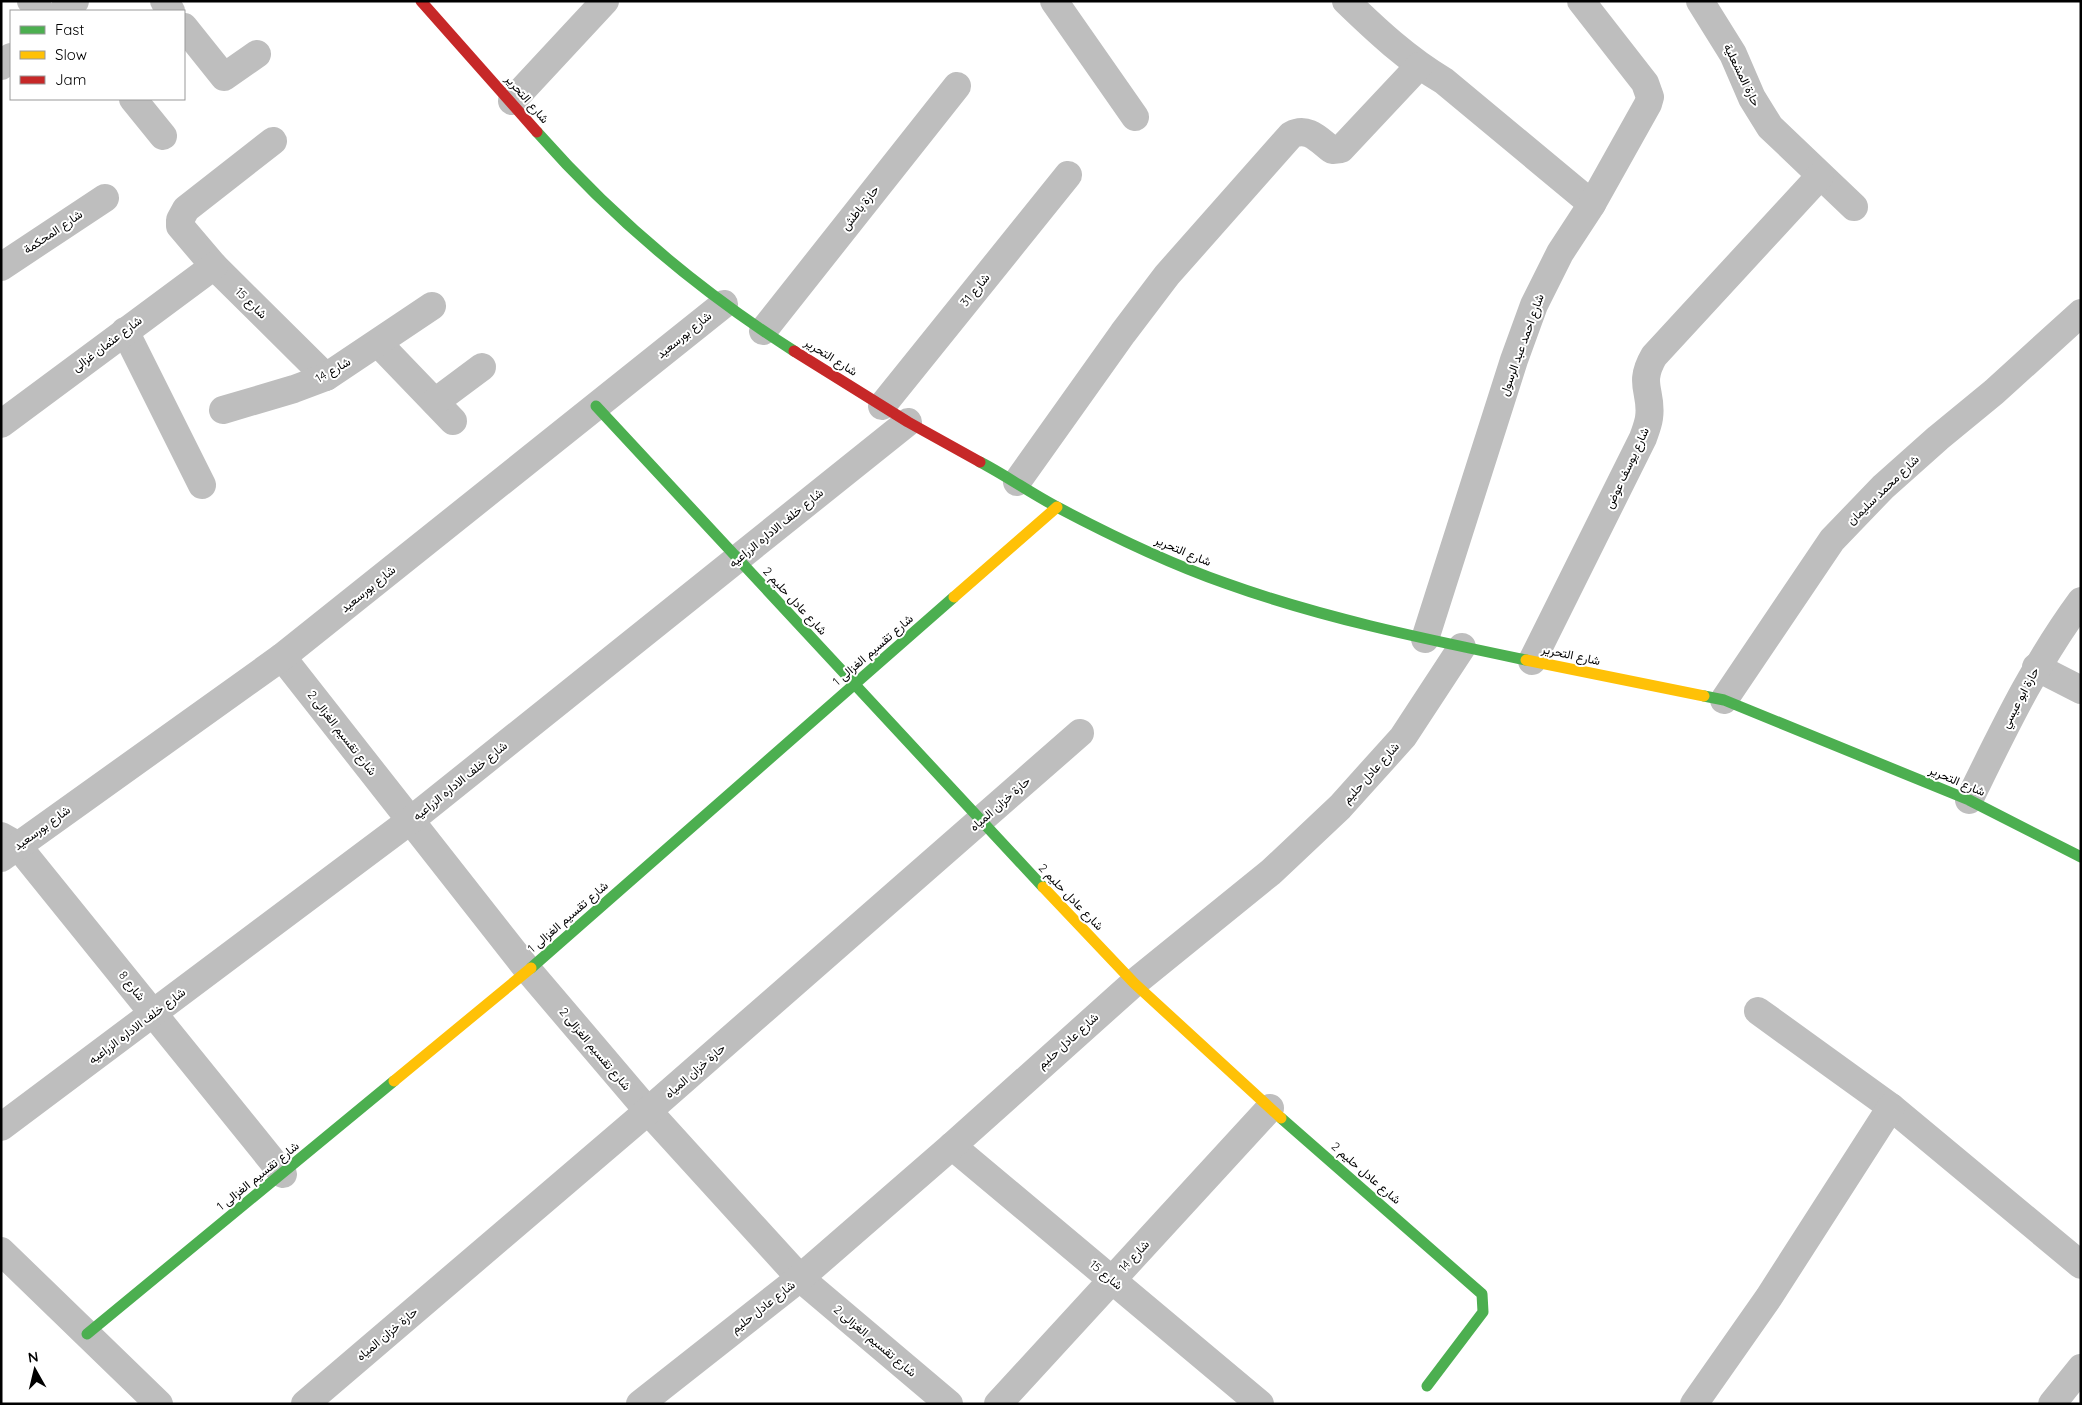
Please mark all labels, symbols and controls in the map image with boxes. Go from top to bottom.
legend [10,10,185,100]
text: Fast [55,20,84,39]
street label: حارة المشعلية [1720,41,1764,109]
text: Slow [55,45,87,64]
text: Jam [55,70,86,89]
street label: شارع التحرير [500,71,553,127]
street label: حارة باطش [838,182,882,234]
street label: شارع المحكمة [20,206,86,258]
street label: شارع 31 [957,270,994,310]
street label: شارع 15 [231,284,270,323]
street label: شارع احمد عبد الرسول [1496,292,1549,398]
street label: شارع بورسعيد [653,308,716,363]
street label: شارع عثمان غزالى [69,312,146,376]
street label: شارع التحرير [800,334,860,380]
street label: شارع 14 [313,354,354,387]
street label: شارع يوسف عوض [1601,425,1654,511]
street label: شارع محمد سليمان [1844,451,1923,529]
street label: شارع خلف الاداره الزراعيه [725,485,827,572]
street label: شارع التحرير [1151,532,1214,571]
street label: شارع بورسعيد [337,562,400,617]
street label: شارع عادل حليم 2 [759,564,831,639]
street label: شارع تقسيم الغزالى 1 [829,611,917,690]
street label: شارع التحرير [1539,641,1602,670]
street label: حارة ابو عيسي [1997,665,2044,732]
street label: شارع تقسيم الغزالى 2 [303,687,380,779]
street label: شارع خلف الاداره الزراعيه [409,738,511,825]
street label: شارع عادل حليم [1339,739,1404,808]
street label: شارع التحرير [1925,762,1988,801]
street label: حارة خزان المياه [966,773,1034,835]
street label: شارع بورسعيد [10,802,74,855]
street label: شارع عادل حليم 2 [1034,860,1107,935]
street label: شارع تقسيم الغزالى 1 [524,878,612,957]
street label: شارع 8 [114,968,149,1005]
street label: شارع خلف الاداره الزراعيه [85,984,189,1069]
street label: شارع تقسيم الغزالى 2 [555,1004,634,1094]
street label: شارع عادل حليم [1034,1009,1103,1074]
street label: حارة خزان المياه [661,1040,729,1102]
street label: شارع تقسيم الغزالى 1 [214,1138,303,1215]
street label: شارع عادل حليم 2 [1327,1138,1404,1208]
street label: شارع 14 [1115,1237,1154,1276]
street label: شارع 15 [1086,1257,1126,1294]
street label: شارع عادل حليم [728,1277,799,1338]
street label: شارع تقسيم الغزالى 2 [830,1302,920,1381]
street label: حارة خزان المياه [353,1304,421,1364]
north arrow [10,1345,60,1395]
text: N [27,1347,40,1367]

